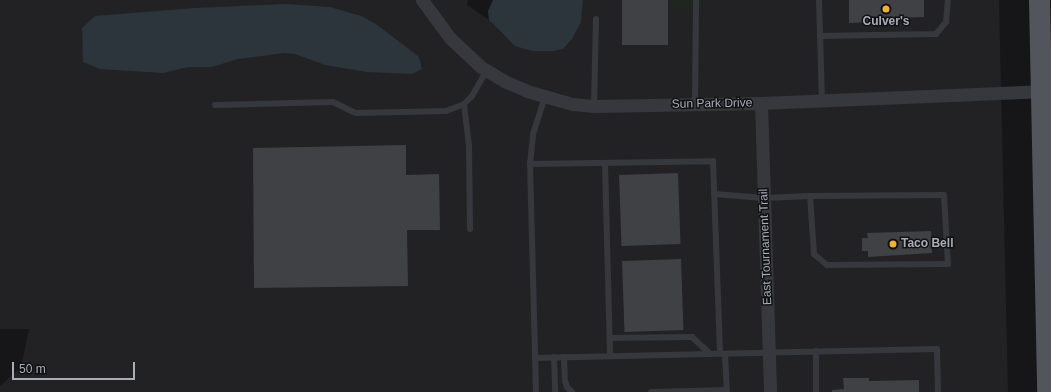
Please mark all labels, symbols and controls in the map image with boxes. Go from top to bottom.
marker: Culver's [881,4,891,14]
place label: Culver's [863,15,909,29]
street label: Sun Park Drive [672,96,752,112]
street label: East Tournament Trail [757,188,775,306]
place label: Taco Bell [901,237,953,251]
marker: Taco Bell [888,239,898,249]
scale bar [14,354,137,380]
text: 50 m [19,362,46,376]

